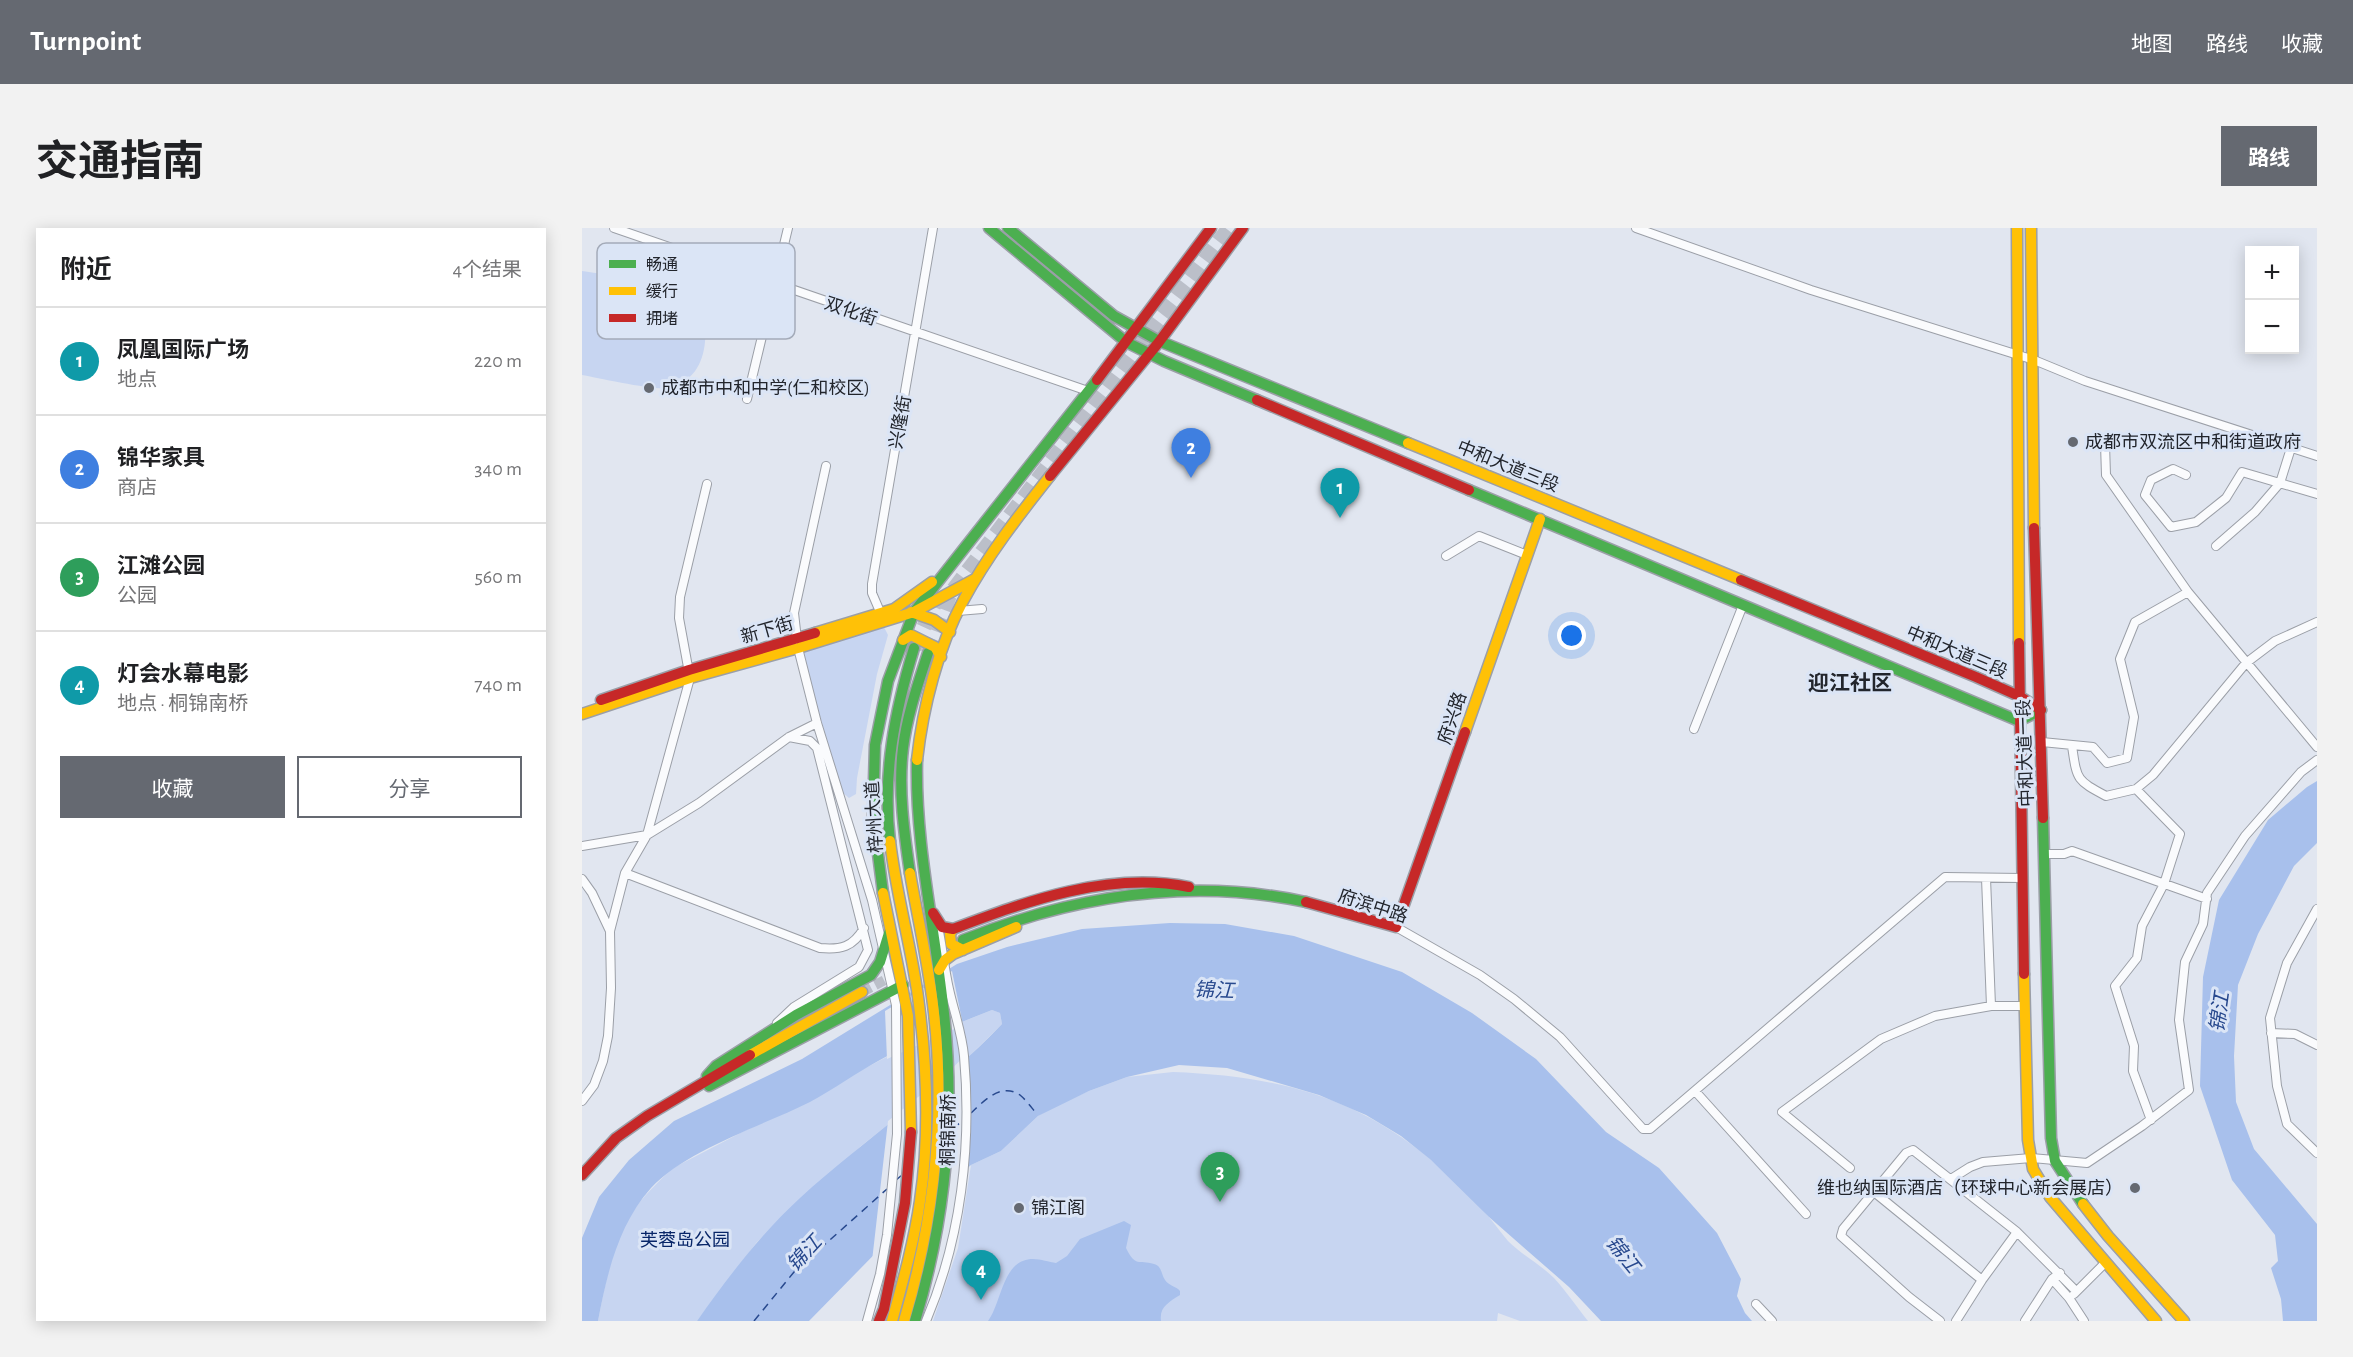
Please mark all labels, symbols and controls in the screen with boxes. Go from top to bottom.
text: Turnpoint [30,28,141,56]
text: 地图 [2131,34,2173,55]
text: 路线 [2206,34,2248,55]
text: 收藏 [2281,34,2323,55]
button: 路线 [2221,126,2317,186]
text: 交通指南 [36,141,204,183]
legend [597,243,795,339]
map controls [2245,246,2299,354]
button: + [2245,246,2299,300]
text: 畅通 [646,256,678,273]
text: 附近 [60,257,112,283]
text: 4个结果 [452,260,522,280]
text: 缓行 [646,283,678,300]
street label: 双化街 [822,293,880,329]
button: − [2245,300,2299,354]
text: 拥堵 [646,311,678,327]
text: 凤凰国际广场 [117,339,249,361]
text: 1 [76,351,83,371]
text: 220 m [474,351,522,371]
text: 地点 [117,370,157,390]
place label: 成都市中和中学(仁和校区) [661,378,870,398]
marker: 成都市中和中学(仁和校区) [642,381,656,395]
street label: 兴隆街 [885,394,915,450]
pin: 2 [1172,428,1210,478]
place label: 成都市双流区中和街道政府 [2085,432,2301,452]
marker: 成都市双流区中和街道政府 [2066,435,2080,449]
street label: 中和大道三段 [1454,436,1562,496]
text: 锦华家具 [117,447,205,469]
text: 2 [75,459,84,479]
text: 340 m [474,459,522,479]
pin: 1 [1320,468,1359,518]
text: 商店 [117,478,157,498]
text: 江滩公园 [117,555,205,577]
text: 3 [75,567,84,587]
text: 560 m [474,567,522,587]
text: 公园 [117,586,157,606]
street label: 新下街 [738,613,796,647]
your location [1557,621,1586,650]
street label: 中和大道三段 [1903,622,2011,682]
text: 灯会水幕电影 [117,663,249,685]
district label: 迎江社区 [1808,672,1892,694]
text: 4 [74,675,85,695]
text: 740 m [474,675,522,695]
street label: 府兴路 [1434,689,1470,747]
text: 地点 · 桐锦南桥 [117,694,248,714]
street label: 中和大道一段 [2013,699,2037,807]
button: 收藏 [60,756,285,818]
button: 分享 [297,756,522,818]
street label: 梓州大道 [862,781,886,853]
street label: 府滨中路 [1336,885,1410,927]
water label: 锦江 [1194,979,1236,1002]
water label: 锦江 [2206,989,2233,1033]
street label: 桐锦南桥 [937,1094,959,1166]
pin: 3 [1200,1152,1240,1202]
place label: 维也纳国际酒店（环球中心新会展店） [1817,1178,2123,1198]
marker: 维也纳国际酒店（环球中心新会展店） [2128,1181,2142,1195]
place label: 锦江阁 [1031,1198,1085,1218]
marker: 锦江阁 [1012,1201,1026,1215]
park label: 芙蓉岛公园 [640,1230,730,1250]
water label: 锦江 [783,1230,827,1275]
water label: 锦江 [1602,1232,1645,1278]
pin: 4 [962,1250,1000,1300]

